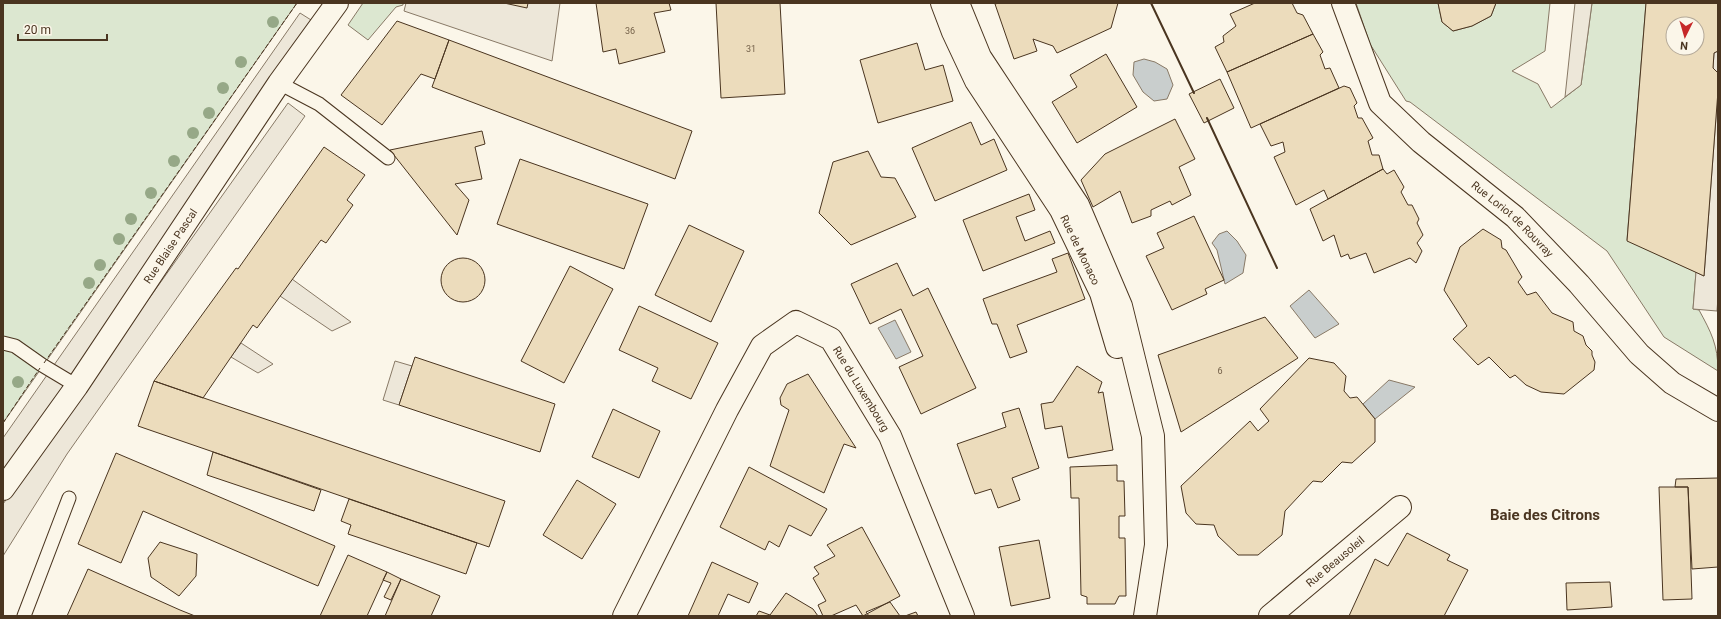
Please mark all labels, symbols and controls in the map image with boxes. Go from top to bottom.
scale bar [18,16,107,42]
north arrow [1665,16,1705,56]
text: 20 m [24,23,51,37]
house number: 36 [625,26,635,36]
text: N [1680,39,1689,52]
house number: 31 [746,44,756,54]
street label: Rue Loriot de Rouvray [1469,178,1557,260]
street label: Rue Blaise Pascal [141,206,200,286]
street label: Rue de Monaco [1058,213,1103,287]
street label: Rue du Luxembourg [830,344,892,434]
house number: 6 [1217,366,1223,376]
district label: Baie des Citrons [1490,506,1600,524]
street label: Rue Beausoleil [1303,533,1367,590]

